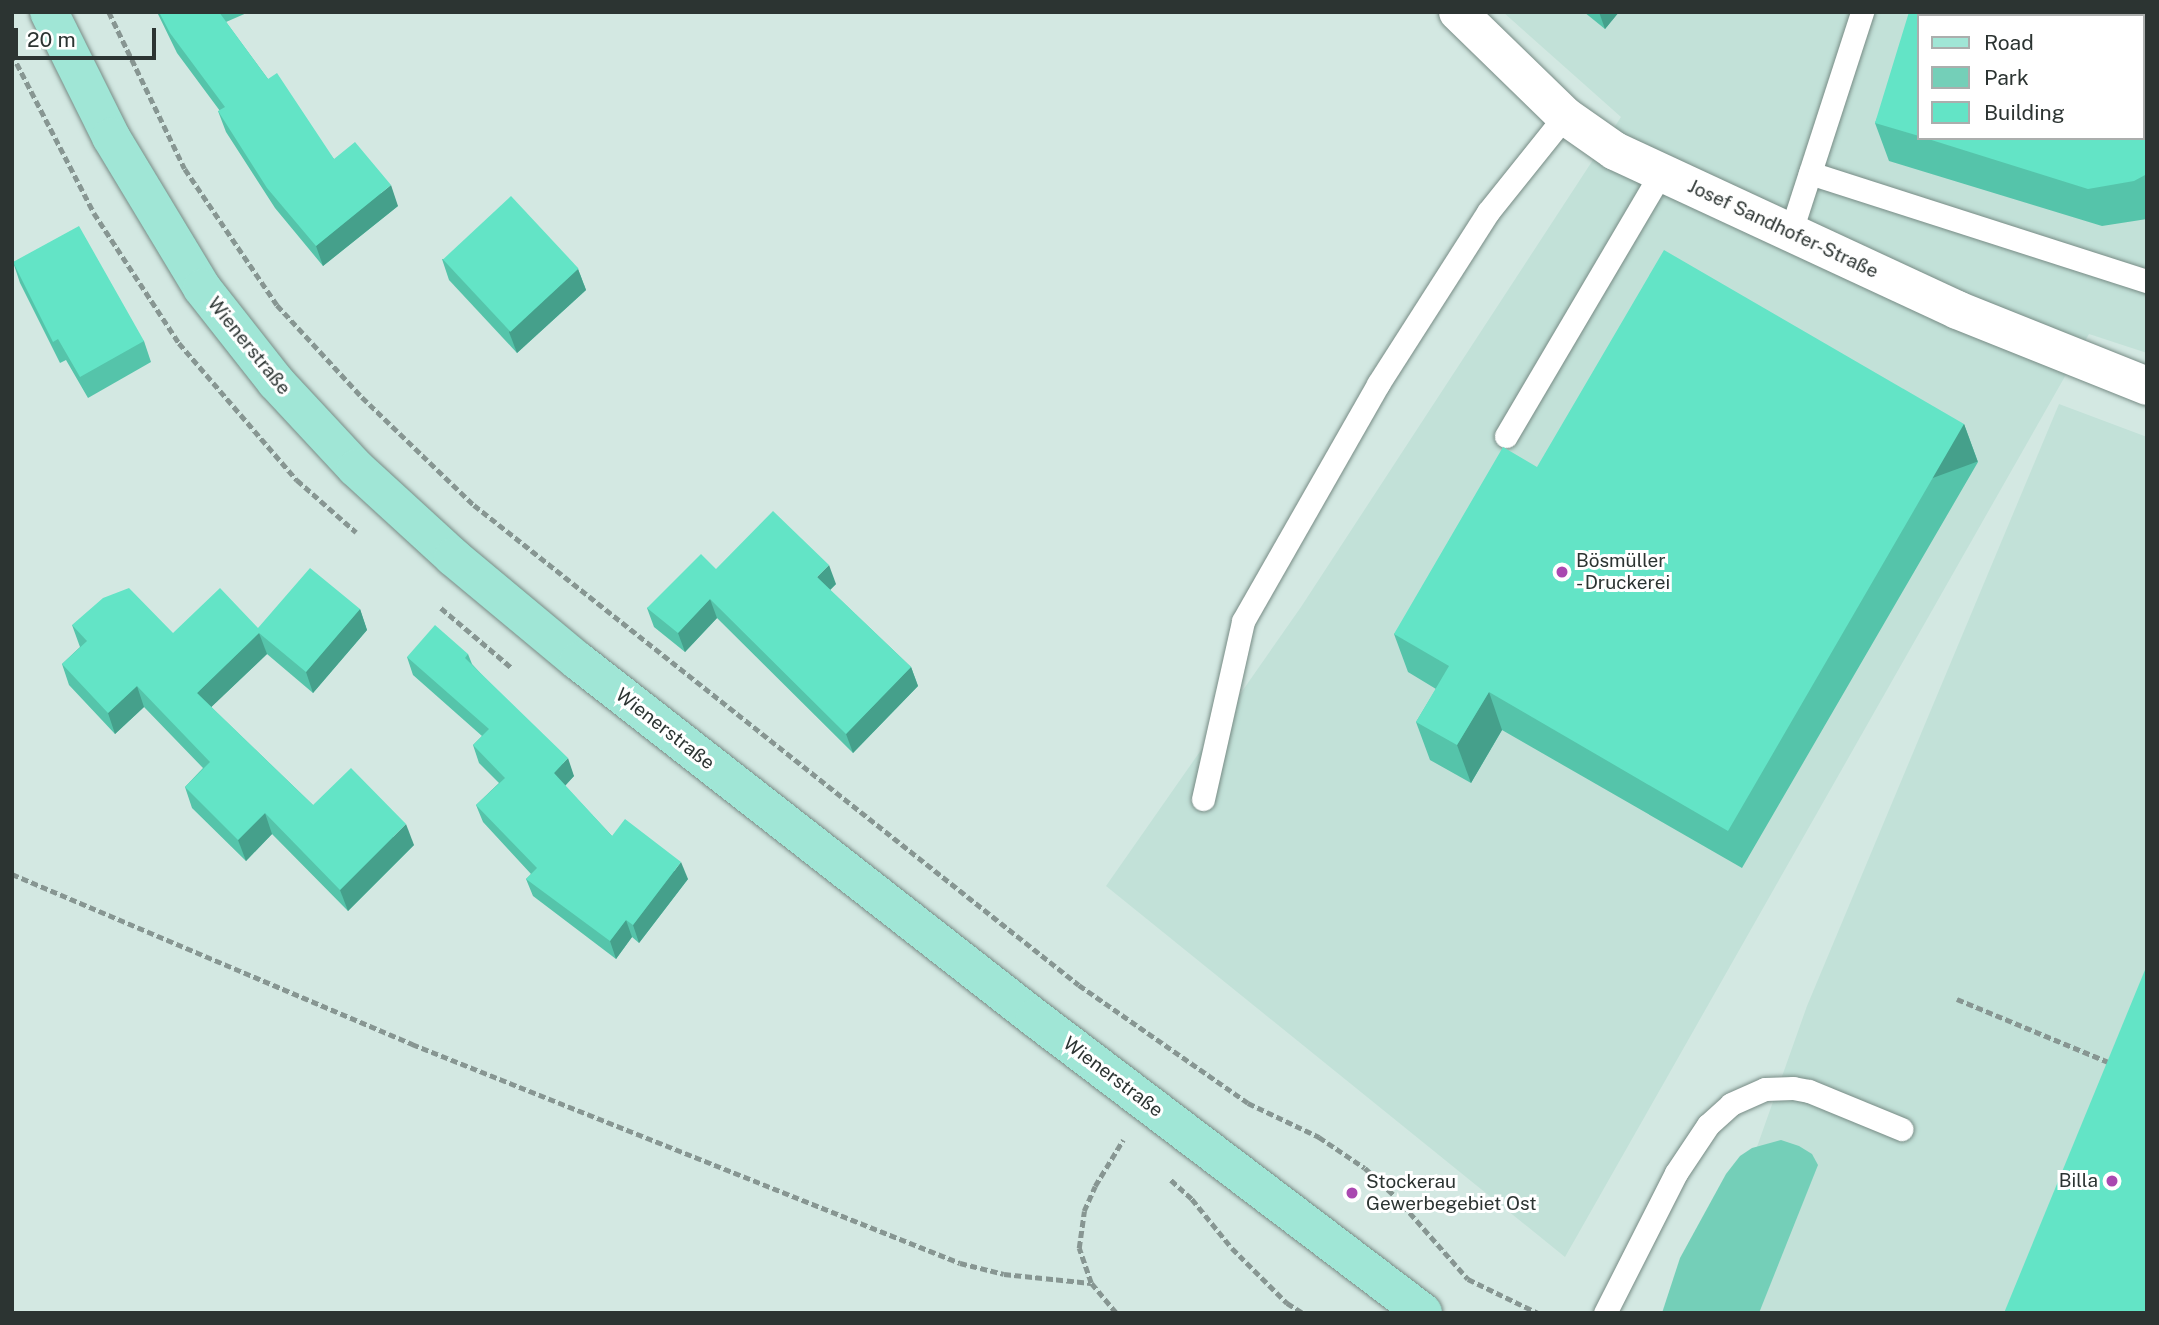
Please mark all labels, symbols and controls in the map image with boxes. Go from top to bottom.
scale bar [18,14,159,58]
legend [1918,14,2145,140]
text: 20 m [27,27,76,52]
text: Road [1984,30,2034,55]
text: Park [1984,65,2029,90]
text: Building [1984,100,2065,125]
street label: Josef Sandhofer-Straße [1684,175,1882,283]
street label: Wienerstraße [203,293,295,399]
place label: Bösmüller - Druckerei [1576,550,1673,594]
marker: Bösmüller - Druckerei [1554,564,1570,580]
street label: Wienerstraße [611,683,719,775]
street label: Wienerstraße [1059,1032,1167,1122]
place label: Billa [2059,1170,2098,1192]
place label: Stockerau Gewerbegebiet Ost [1366,1171,1537,1215]
marker: Billa [2104,1173,2120,1189]
marker: Stockerau Gewerbegebiet Ost [1344,1185,1360,1201]

